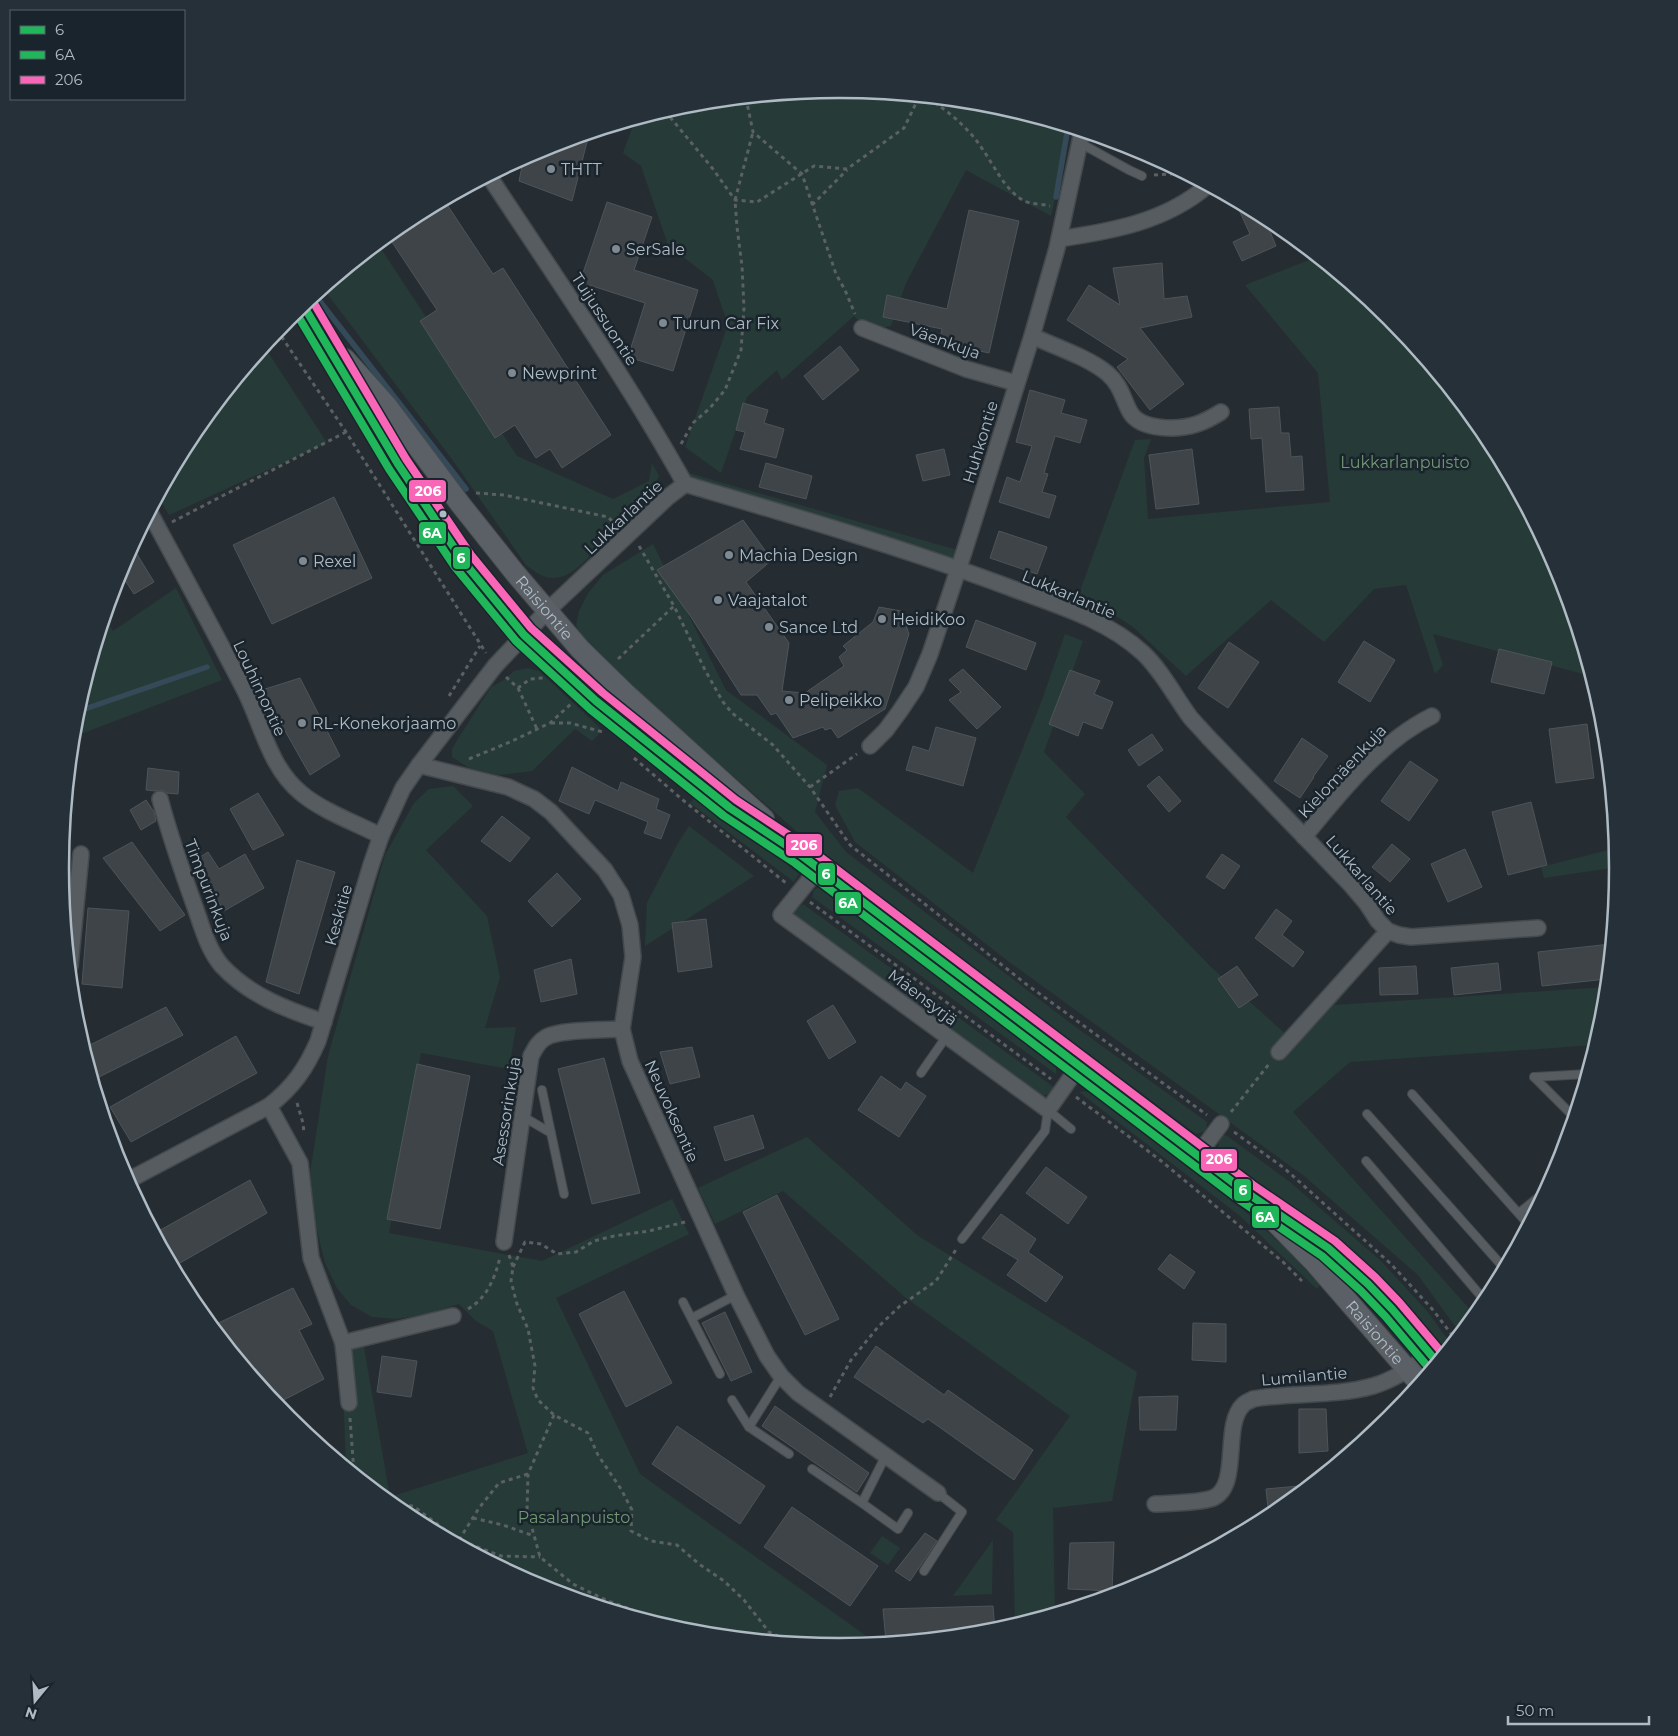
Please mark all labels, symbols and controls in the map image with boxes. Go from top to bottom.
legend [10,10,185,100]
text: 6 [55,20,64,39]
text: 6A [55,45,75,64]
text: 206 [55,70,83,89]
place label: THTT [561,160,603,179]
marker: THTT [545,163,557,175]
place label: SerSale [626,240,685,259]
marker: SerSale [610,243,622,255]
street label: Tuijussuontie [568,269,642,369]
place label: Turun Car Fix [673,314,780,333]
marker: Turun Car Fix [657,317,669,329]
street label: Väenkuja [907,320,983,363]
place label: Newprint [522,364,598,383]
marker: Newprint [506,367,518,379]
street label: Huhkontie [959,399,1002,486]
park label: Lukkarlanpuisto [1340,453,1470,472]
street label: Lukkarlantie [580,476,666,558]
line badge: 206 [408,479,447,503]
text: 206 [415,482,441,500]
unlabelled marker [438,509,448,519]
line badge: 6A [418,521,447,545]
text: 6A [422,524,442,542]
line badge: 6 [452,546,471,570]
place label: Machia Design [739,546,858,565]
text: 6 [457,549,466,567]
marker: Machia Design [723,549,735,561]
place label: Rexel [313,552,356,571]
marker: Rexel [297,555,309,567]
street label: Lukkarlantie [1019,566,1118,623]
street label: Raisiontie [511,572,577,644]
place label: Vaajatalot [728,591,808,610]
marker: Vaajatalot [712,594,724,606]
place label: HeidiKoo [892,610,965,629]
marker: HeidiKoo [876,613,888,625]
place label: Sance Ltd [779,618,858,637]
marker: Sance Ltd [763,621,775,633]
street label: Louhimontie [229,637,290,739]
place label: Pelipeikko [799,691,882,710]
marker: Pelipeikko [783,694,795,706]
place label: RL-Konekorjaamo [312,714,456,733]
marker: RL-Konekorjaamo [296,717,308,729]
street label: Kielomäenkuja [1294,721,1390,822]
street label: Lukkarlantie [1322,831,1402,919]
line badge: 206 [785,833,823,857]
text: 206 [791,836,817,854]
street label: Timpurinkuja [180,837,237,944]
line badge: 6 [817,862,836,886]
text: 6 [822,865,831,883]
street label: Keskitie [321,882,356,948]
line badge: 6A [834,891,862,915]
text: 6A [838,894,858,912]
street label: Mäensyrjä [884,965,961,1030]
street label: Asessorinkuja [489,1055,524,1167]
street label: Neuvoksentie [641,1057,703,1165]
line badge: 206 [1200,1148,1238,1172]
text: 206 [1206,1150,1232,1168]
line badge: 6 [1233,1178,1252,1202]
text: 6 [1239,1181,1248,1199]
line badge: 6A [1251,1205,1280,1229]
text: 6A [1255,1208,1275,1226]
street label: Raisiontie [1342,1297,1408,1369]
street label: Lumilantie [1260,1363,1348,1390]
park label: Pasalanpuisto [518,1508,630,1527]
north arrow [10,1676,60,1726]
scale bar [1508,1694,1649,1726]
text: 50 m [1516,1701,1554,1720]
text: N [23,1703,39,1724]

